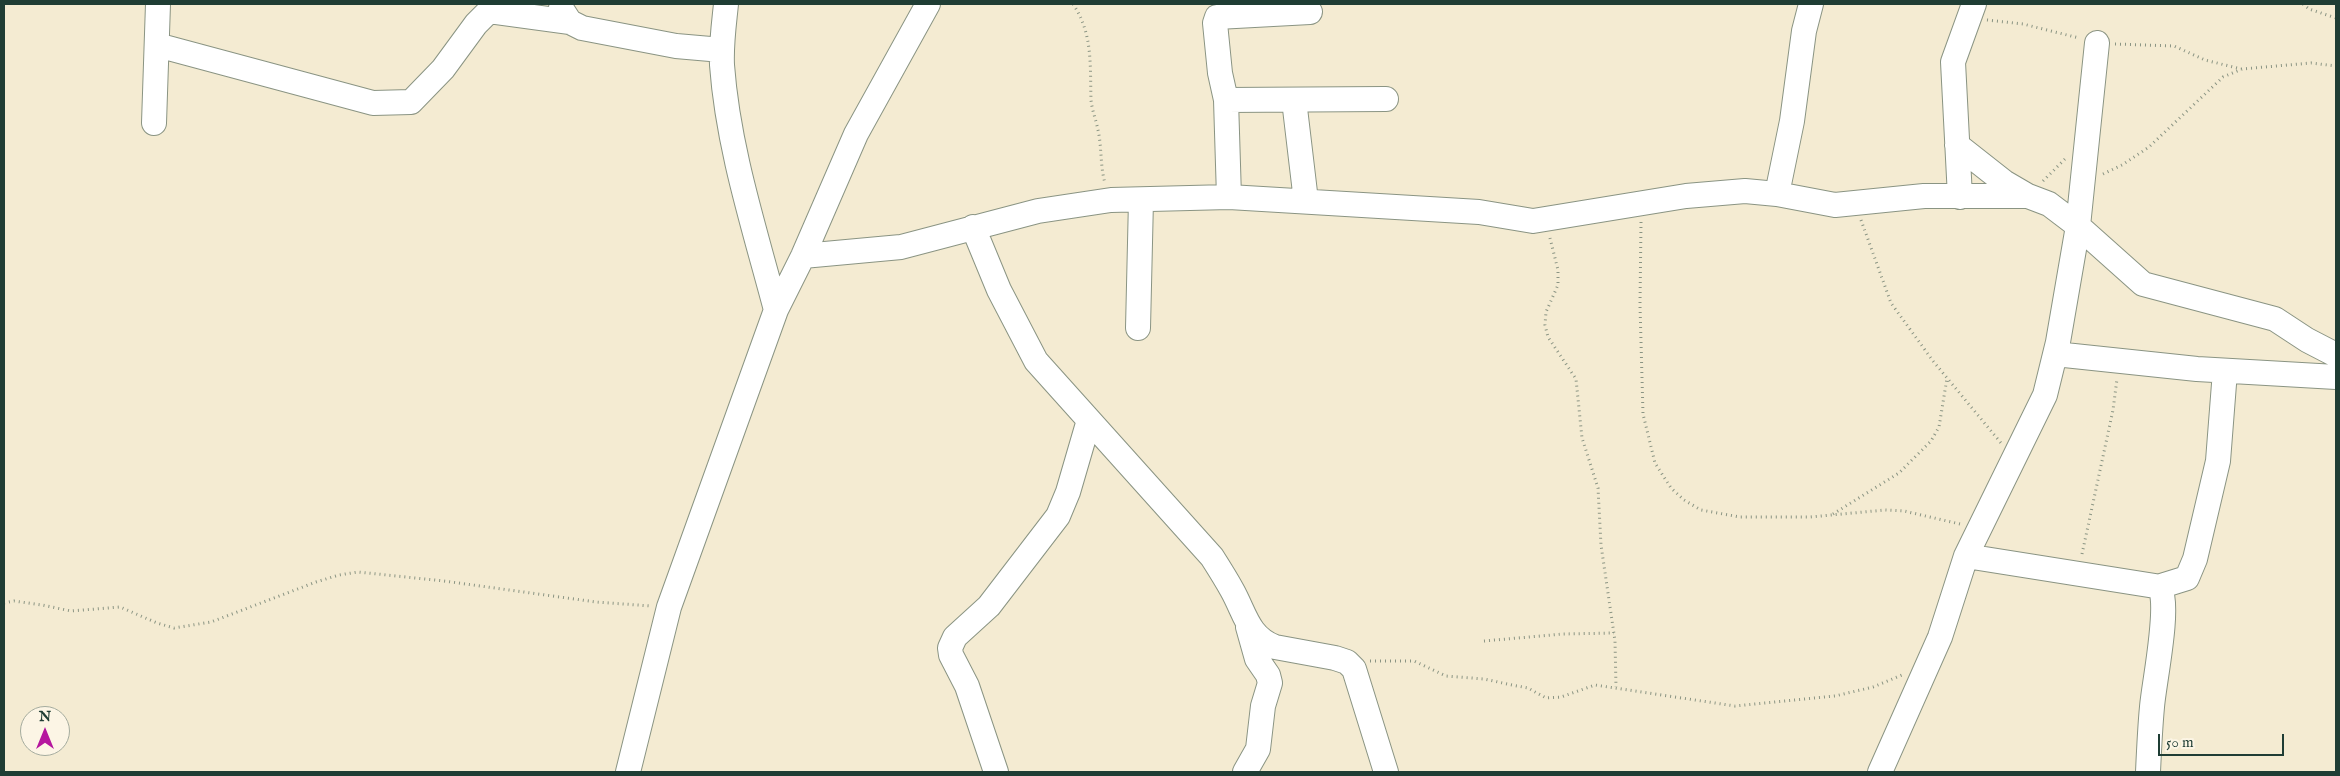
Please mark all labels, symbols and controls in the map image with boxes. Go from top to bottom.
north arrow [20,706,70,756]
text: N [39,708,51,726]
scale bar [2160,724,2286,756]
text: 50 m [2166,733,2194,752]

